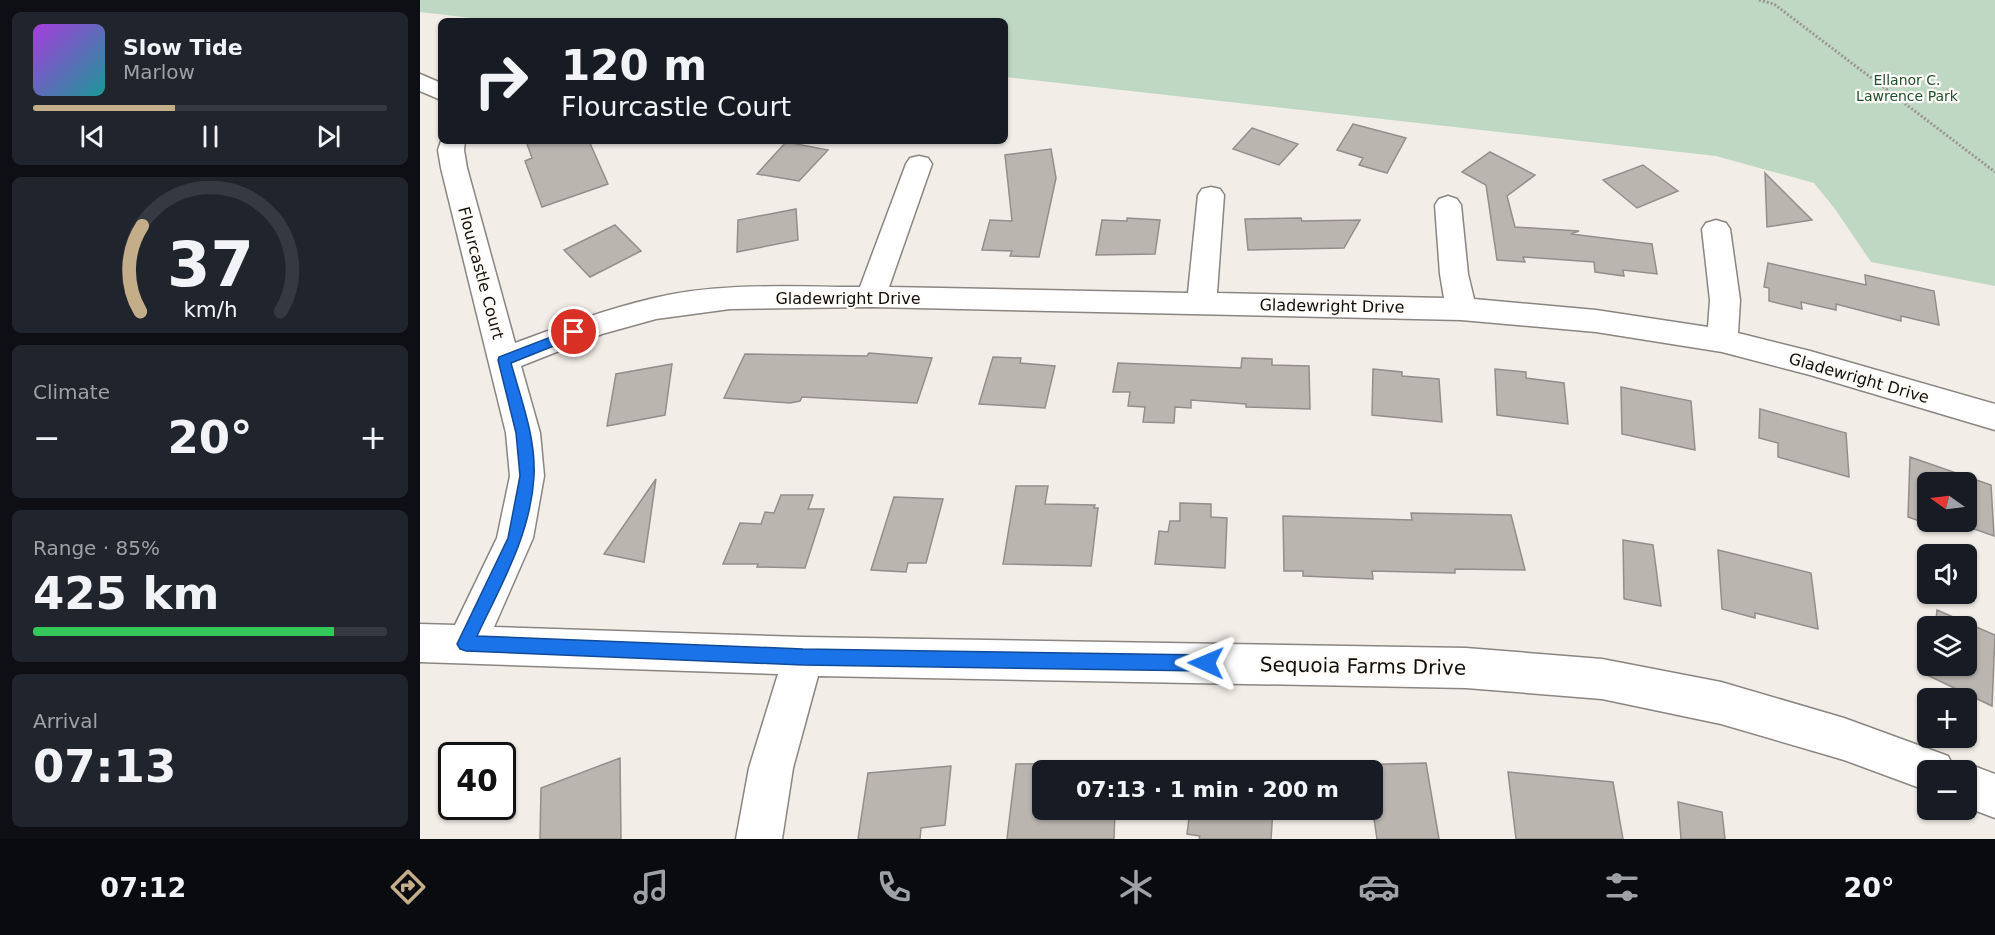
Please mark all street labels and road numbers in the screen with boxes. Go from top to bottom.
street label: Flourcastle Court [454,205,508,341]
street label: Gladewright Drive [775,289,921,308]
street label: Gladewright Drive [1259,295,1405,317]
street label: Gladewright Drive [1787,349,1931,407]
street label: Sequoia Farms Drive [1260,652,1466,680]

